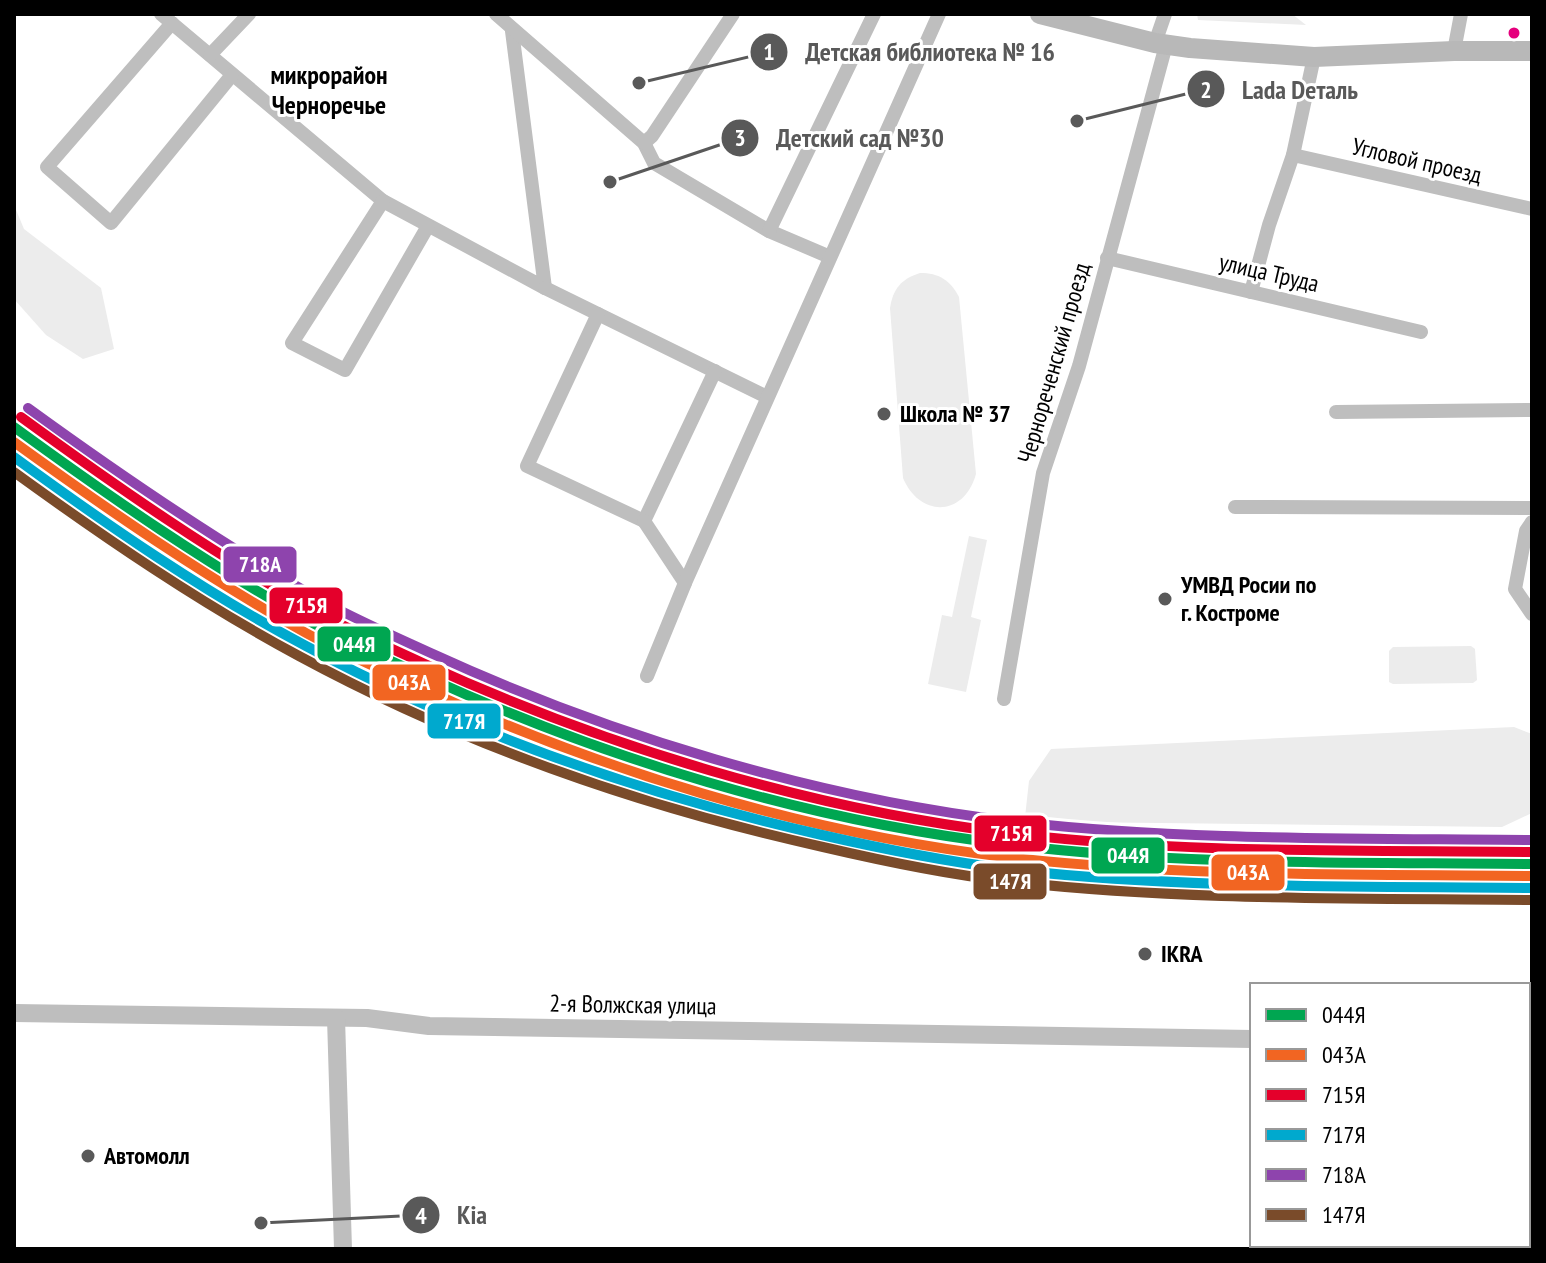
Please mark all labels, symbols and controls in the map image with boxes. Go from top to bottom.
unlabelled marker [1506,25,1522,41]
callout: Детская библиотека № 16 [749,27,1071,77]
text: Детская библиотека № 16 [805,35,1055,68]
text: 1 [763,36,775,67]
district label: микрорайон Черноречье [270,58,388,121]
callout: Lada Dеталь [1186,64,1374,114]
text: Lada Dеталь [1242,73,1358,106]
text: 2 [1200,74,1212,105]
callout: Детский сад №30 [720,113,960,163]
text: Детский сад №30 [776,121,944,154]
text: 3 [734,122,746,153]
street label: Угловой проезд [1349,131,1485,191]
street label: улица Труда [1216,246,1322,299]
street label: Чернореченский проезд [1010,259,1097,467]
place label: Школа № 37 [900,398,1011,429]
marker: Школа № 37 [875,405,893,423]
line badge: 718А [222,545,298,584]
text: 718А [239,550,282,578]
place label: УМВД Росии по г. Костроме [1180,569,1317,628]
line badge: 715Я [268,586,344,625]
marker: УМВД Росии по г. Костроме [1156,590,1174,608]
text: 715Я [285,591,327,619]
line badge: 044Я [316,625,392,663]
text: 044Я [333,630,375,658]
line badge: 043А [371,663,447,702]
text: 043А [388,668,431,696]
line badge: 717Я [426,702,502,740]
text: 717Я [443,707,485,735]
line badge: 715Я [973,814,1048,853]
text: 715Я [990,819,1032,847]
line badge: 044Я [1090,836,1166,875]
text: 044Я [1107,841,1149,869]
line badge: 043А [1210,853,1286,892]
text: 043А [1227,858,1270,886]
line badge: 147Я [972,862,1048,901]
text: 147Я [989,867,1031,895]
place label: IKRA [1161,938,1203,969]
marker: IKRA [1136,945,1154,963]
legend [1250,983,1530,1247]
street label: 2-я Волжская улица [549,988,717,1021]
text: 044Я [1322,999,1365,1030]
text: 043А [1322,1039,1366,1070]
text: 715Я [1322,1079,1365,1110]
text: 717Я [1322,1119,1365,1150]
place label: Автомолл [103,1140,190,1171]
marker: Автомолл [79,1147,97,1165]
text: 718А [1322,1159,1366,1190]
callout: Kia [401,1190,503,1240]
text: Kia [457,1198,487,1231]
text: 147Я [1322,1199,1365,1230]
text: 4 [415,1200,427,1231]

